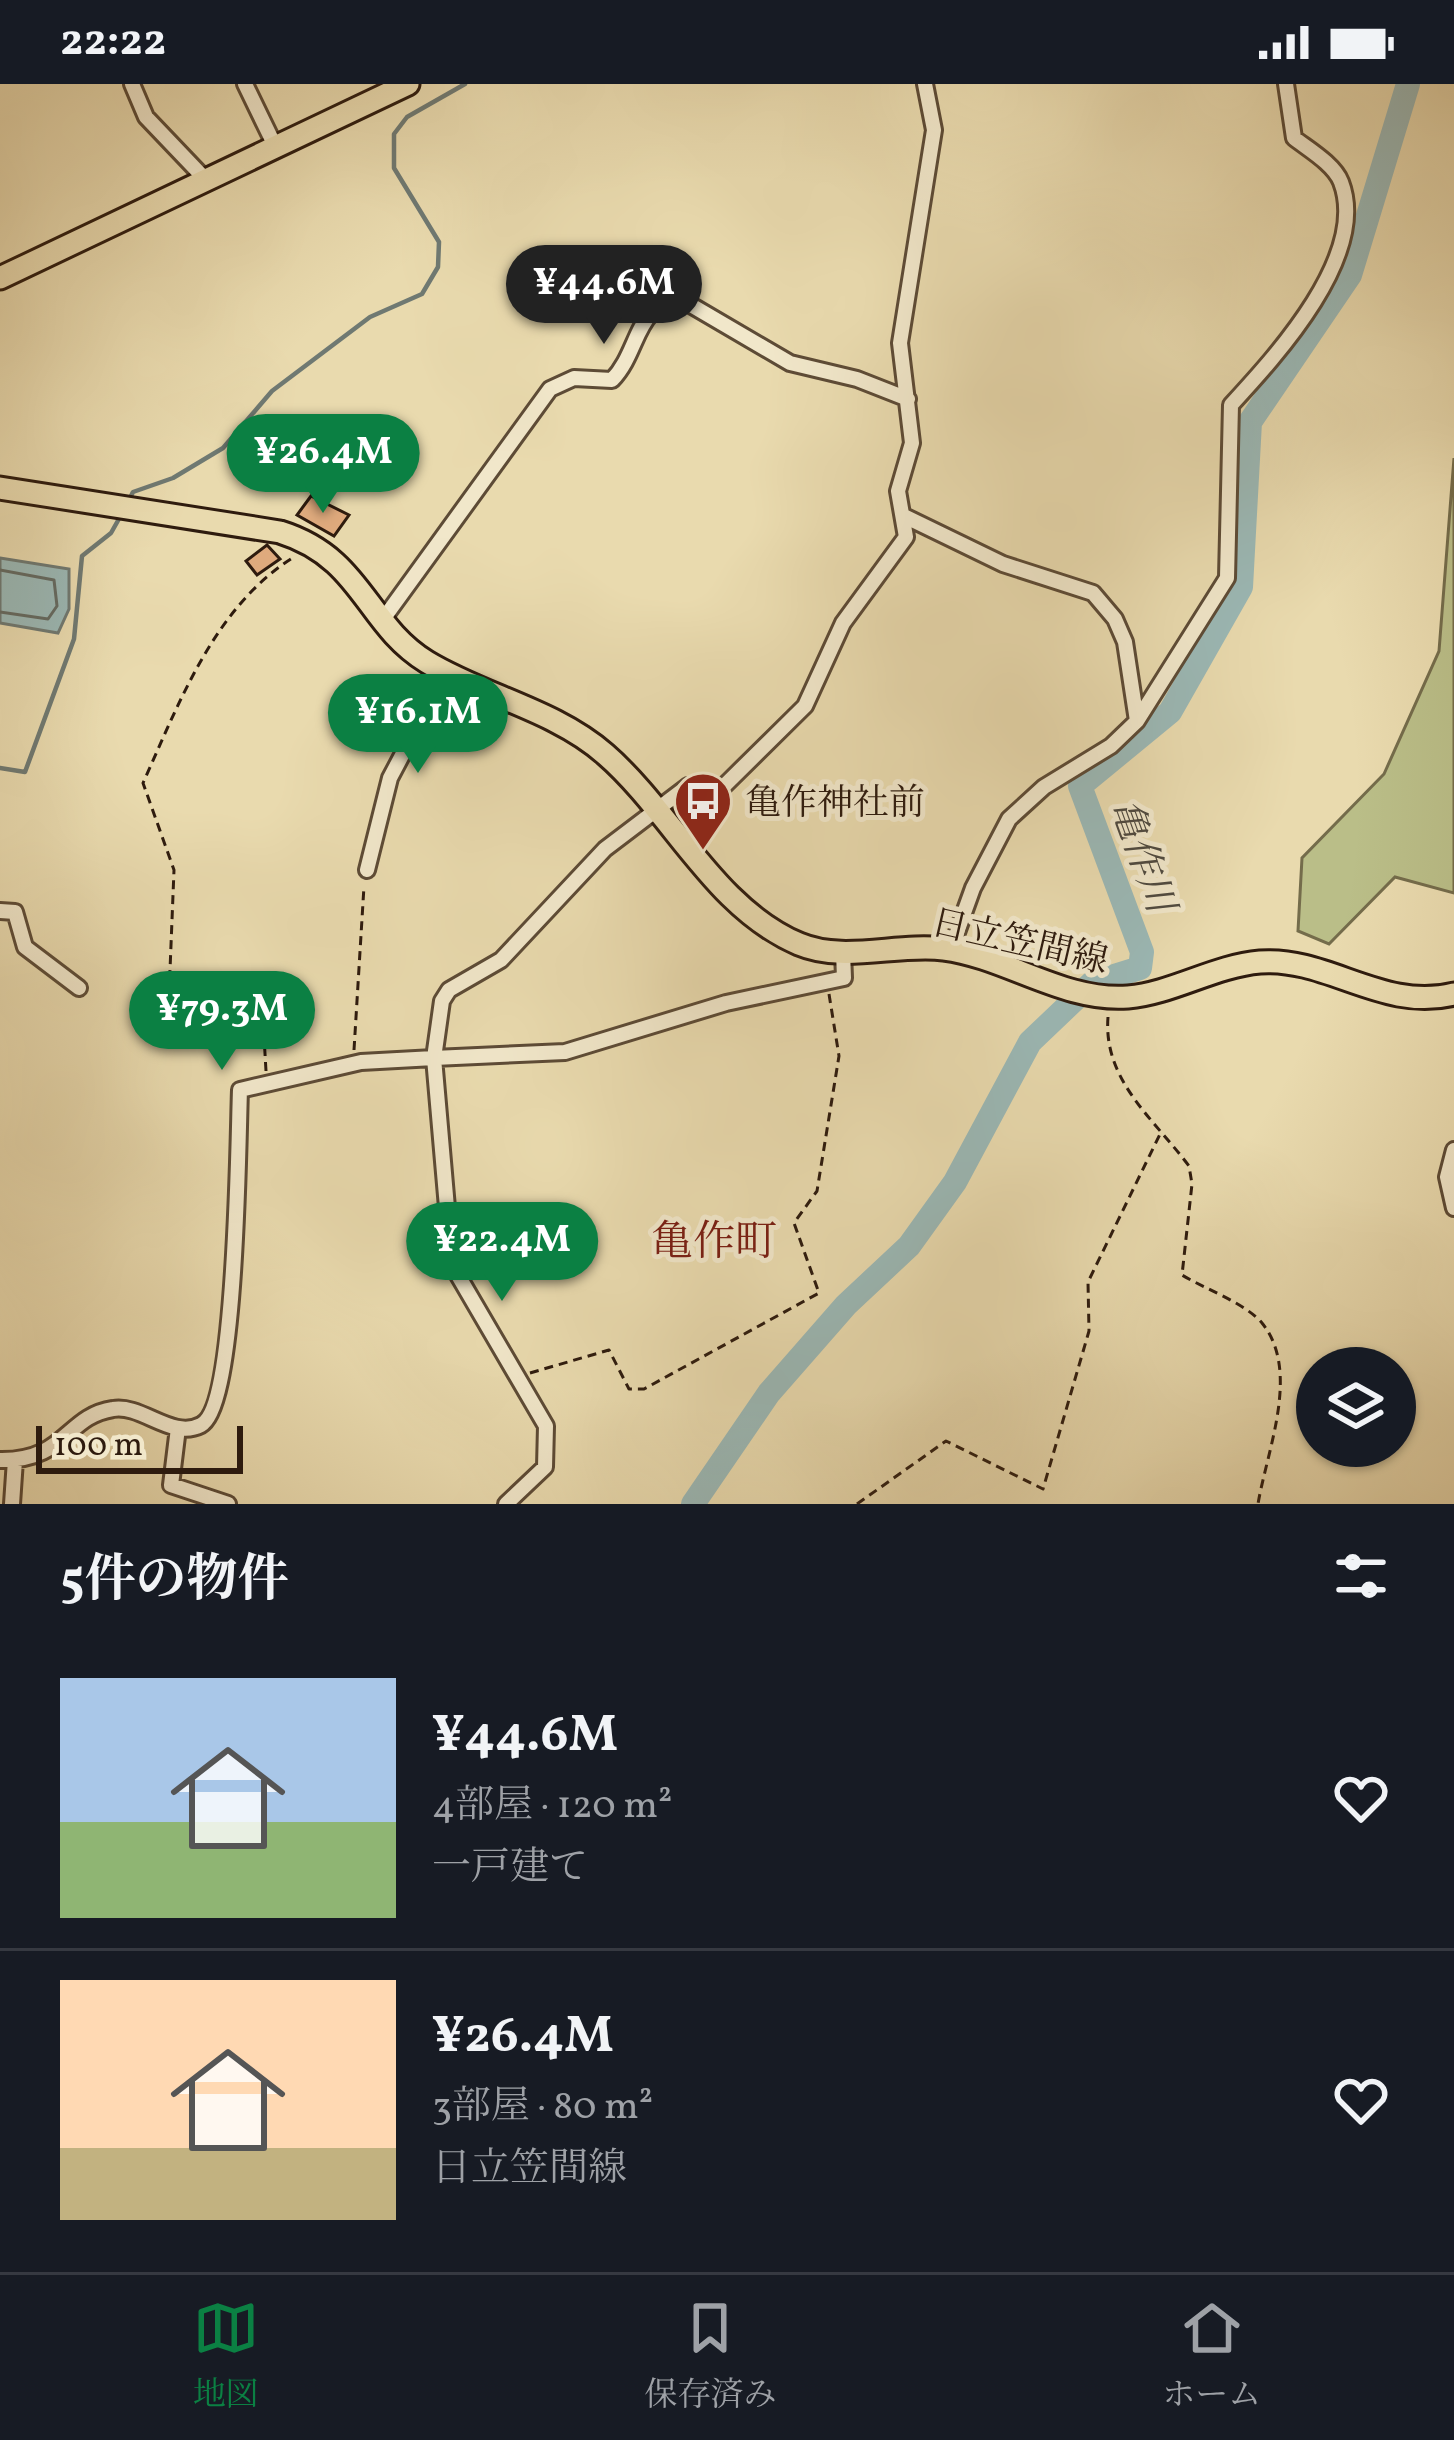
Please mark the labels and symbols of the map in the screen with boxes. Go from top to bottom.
pin: ¥44.6M [506,245,702,347]
pin: ¥26.4M [225,414,421,516]
pin: ¥16.1M [320,674,516,776]
bus stop icon: 亀作神社前 [672,770,734,852]
place label: 亀作神社前 [745,780,925,830]
water label: 亀作川 [1095,792,1187,924]
street label: 日立笠間線 [926,899,1112,989]
pin: ¥79.3M [124,971,320,1073]
pin: ¥22.4M [404,1202,600,1304]
district label: 亀作町 [651,1215,777,1274]
scale bar [36,1420,243,1473]

